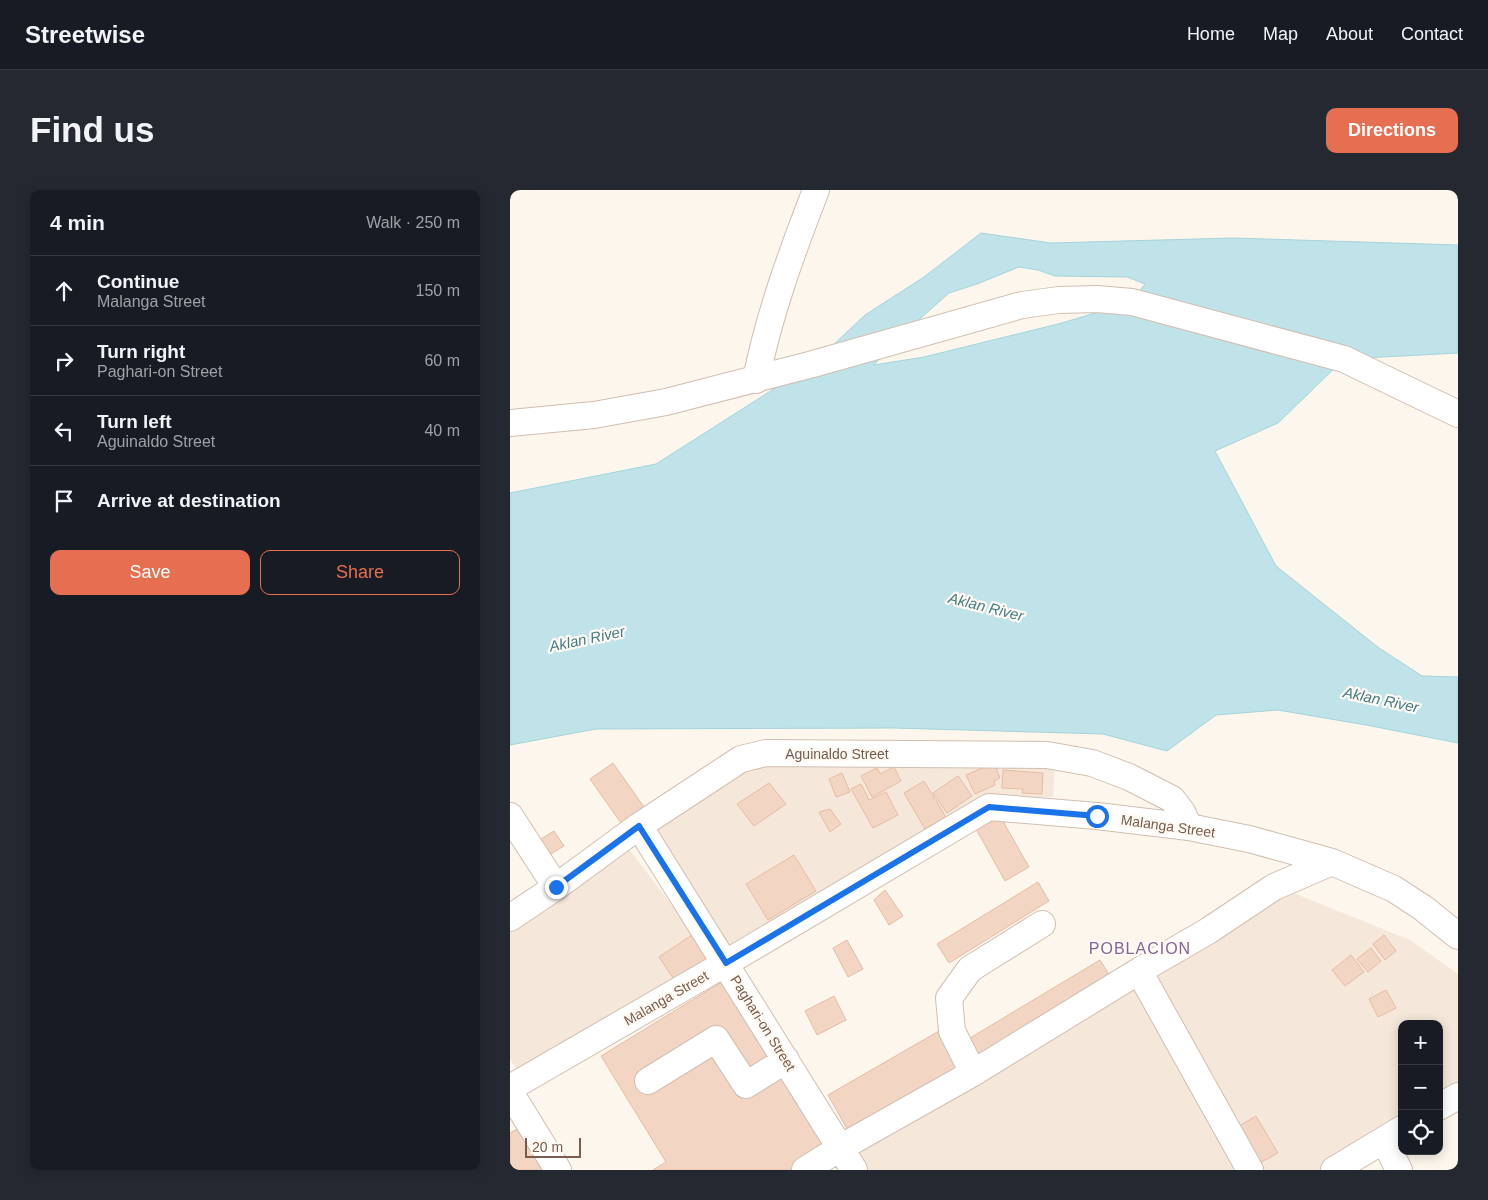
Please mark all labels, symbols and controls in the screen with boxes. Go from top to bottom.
text: Streetwise [25,21,145,48]
text: Home [1187,24,1235,44]
text: Map [1263,24,1298,44]
text: About [1326,24,1373,44]
text: Contact [1401,24,1463,44]
button: Directions [1326,108,1458,153]
text: Find us [30,110,154,149]
text: 4 min [50,211,105,234]
text: Walk · 250 m [366,214,460,231]
text: Continue [97,271,179,292]
icon: ahead [50,277,78,305]
text: 150 m [416,282,460,299]
text: Malanga Street [97,293,206,310]
text: Turn right [97,341,185,362]
icon: right [50,347,78,375]
text: 60 m [424,352,460,369]
text: Paghari-on Street [97,363,222,380]
text: Turn left [97,411,172,432]
icon: left [50,417,78,445]
text: 40 m [424,422,460,439]
text: Aguinaldo Street [97,433,215,450]
icon: arrive [50,487,78,515]
text: Arrive at destination [97,490,281,511]
button: Save [50,550,250,595]
button: Share [260,550,460,595]
water label: Aklan River [946,589,1026,624]
water label: Aklan River [547,622,627,655]
water label: Aklan River [1341,683,1421,716]
street label: Aguinaldo Street [785,746,889,762]
route start [1086,805,1109,828]
street label: Malanga Street [1120,811,1216,841]
route end [545,876,568,899]
district label: POBLACION [1089,940,1191,957]
street label: Malanga Street [621,967,711,1029]
street label: Paghari-on Street [727,972,799,1074]
map controls [1398,1020,1443,1155]
button: + [1398,1020,1443,1065]
button: − [1398,1065,1443,1110]
button: locate [1398,1110,1443,1155]
scale bar [525,1135,581,1158]
text: 20 m [532,1139,563,1155]

